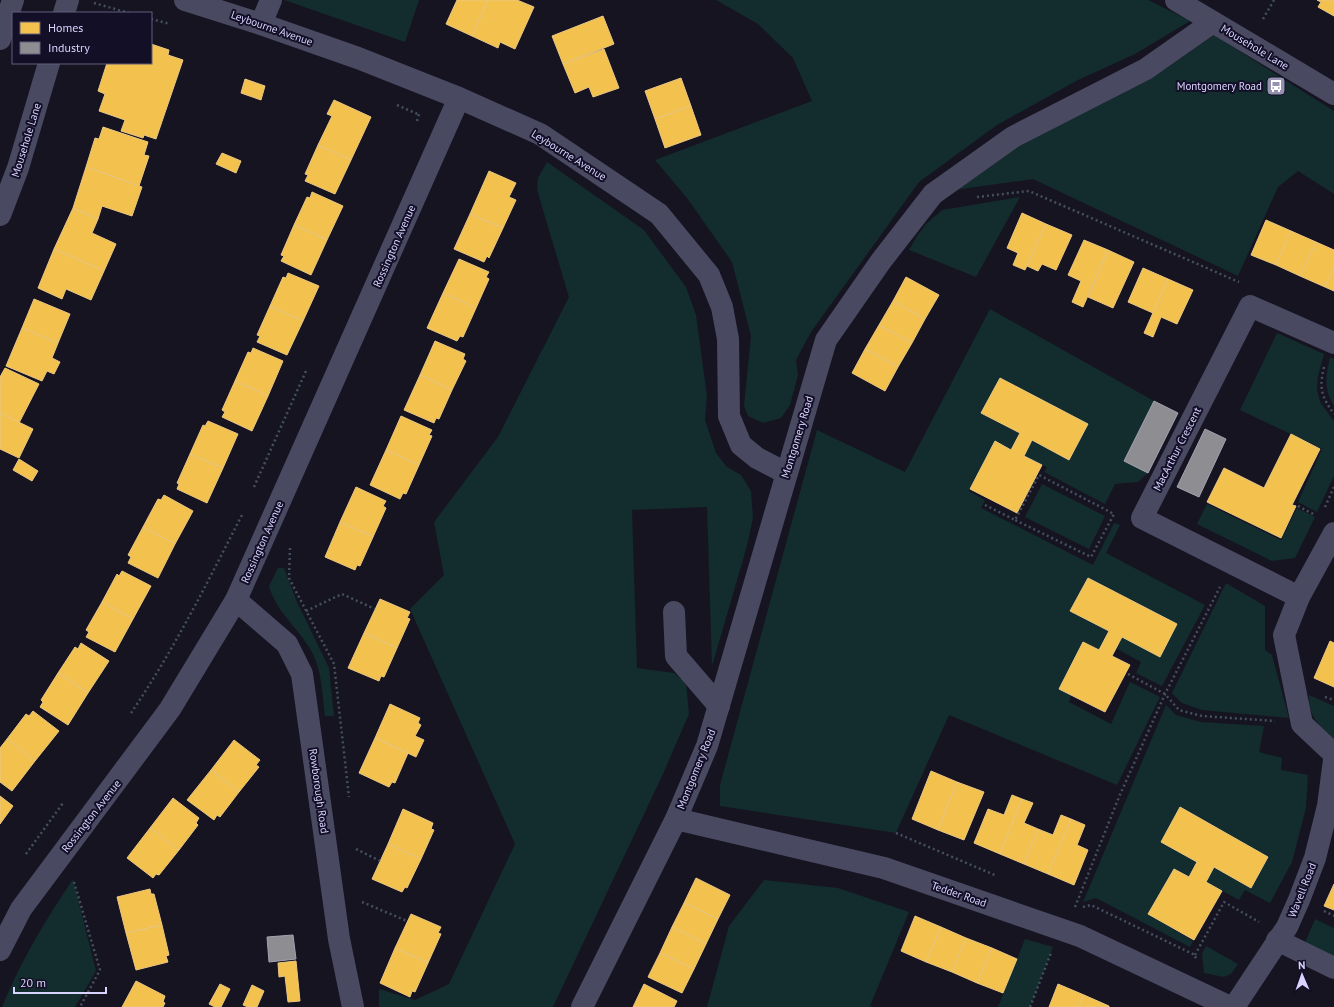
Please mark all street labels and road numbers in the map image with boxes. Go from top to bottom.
street label: Leybourne Avenue [229,7,315,49]
street label: Mousehole Lane [1218,21,1292,73]
street label: Mousehole Lane [8,101,44,179]
street label: Leybourne Avenue [529,126,609,184]
street label: Rossington Avenue [370,202,419,289]
street label: Montgomery Road [778,394,816,480]
street label: MacArthur Crescent [1150,405,1204,493]
street label: Rossington Avenue [238,498,287,585]
street label: Montgomery Road [674,727,718,811]
street label: Rowborough Road [306,748,332,834]
street label: Rossington Avenue [58,776,124,855]
street label: Wavell Road [1285,861,1319,919]
street label: Tedder Road [929,878,989,910]

